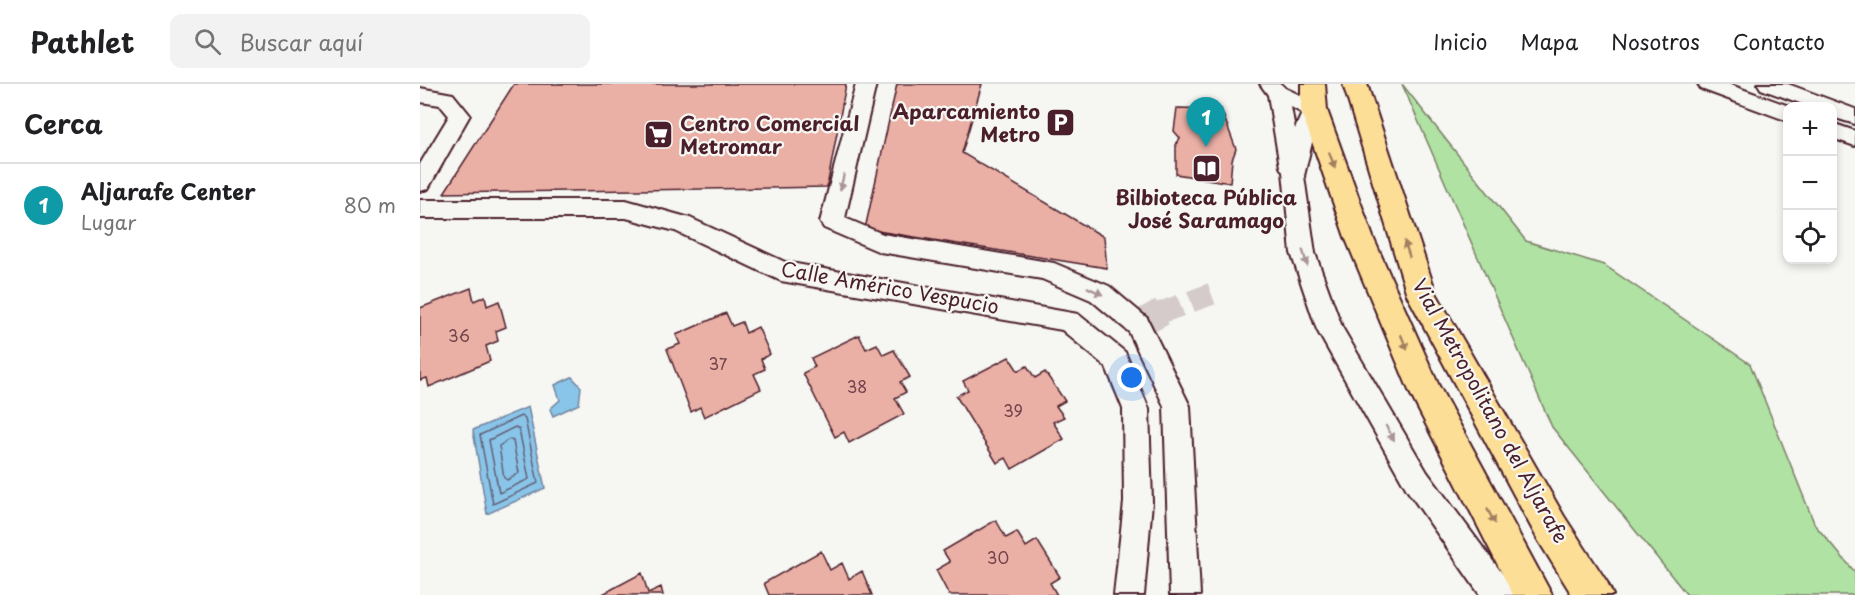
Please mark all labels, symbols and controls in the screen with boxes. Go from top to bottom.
search box [170,14,590,68]
text: Pathlet [30,20,134,63]
icon: search [191,25,224,58]
text: Buscar aquí [239,25,363,58]
text: Inicio [1433,25,1487,57]
text: Mapa [1520,25,1578,57]
text: Nosotros [1611,25,1700,57]
text: Contacto [1733,25,1825,57]
place label: Aparcamiento Metro [893,96,1040,149]
pin: 1 [1186,98,1226,147]
map controls [1783,102,1837,264]
button: + [1783,102,1837,156]
text: Cerca [24,104,103,143]
parking icon: Aparcamiento Metro [1045,107,1077,139]
place label: Centro Comercial Metromar [680,108,859,161]
supermarket icon: Centro Comercial Metromar [643,119,675,151]
library icon: Bilbioteca Pública José Saramago [1190,152,1222,184]
one-way arrow [1328,152,1338,170]
button: − [1783,156,1837,210]
one-way arrow [837,172,847,191]
text: Aljarafe Center [81,174,256,207]
place label: Bilbioteca Pública José Saramago [1115,182,1297,235]
text: 1 [39,190,48,220]
text: 80 m [344,190,396,220]
text: Lugar [81,207,136,237]
button: locate [1783,210,1837,264]
one-way arrow [1401,240,1411,258]
one-way arrow [1301,249,1310,267]
street label: Calle Américo Vespucio [779,253,1002,321]
street label: Vial Metropolitano del Aljarafe [1405,273,1576,548]
one-way arrow [1086,286,1104,296]
house number: 36 [448,323,470,347]
one-way arrow [1399,333,1409,351]
house number: 37 [709,351,728,375]
your location [1117,363,1146,392]
house number: 38 [847,374,867,398]
house number: 39 [1003,398,1023,422]
one-way arrow [1384,425,1395,441]
one-way arrow [1486,508,1496,525]
house number: 30 [987,545,1009,569]

